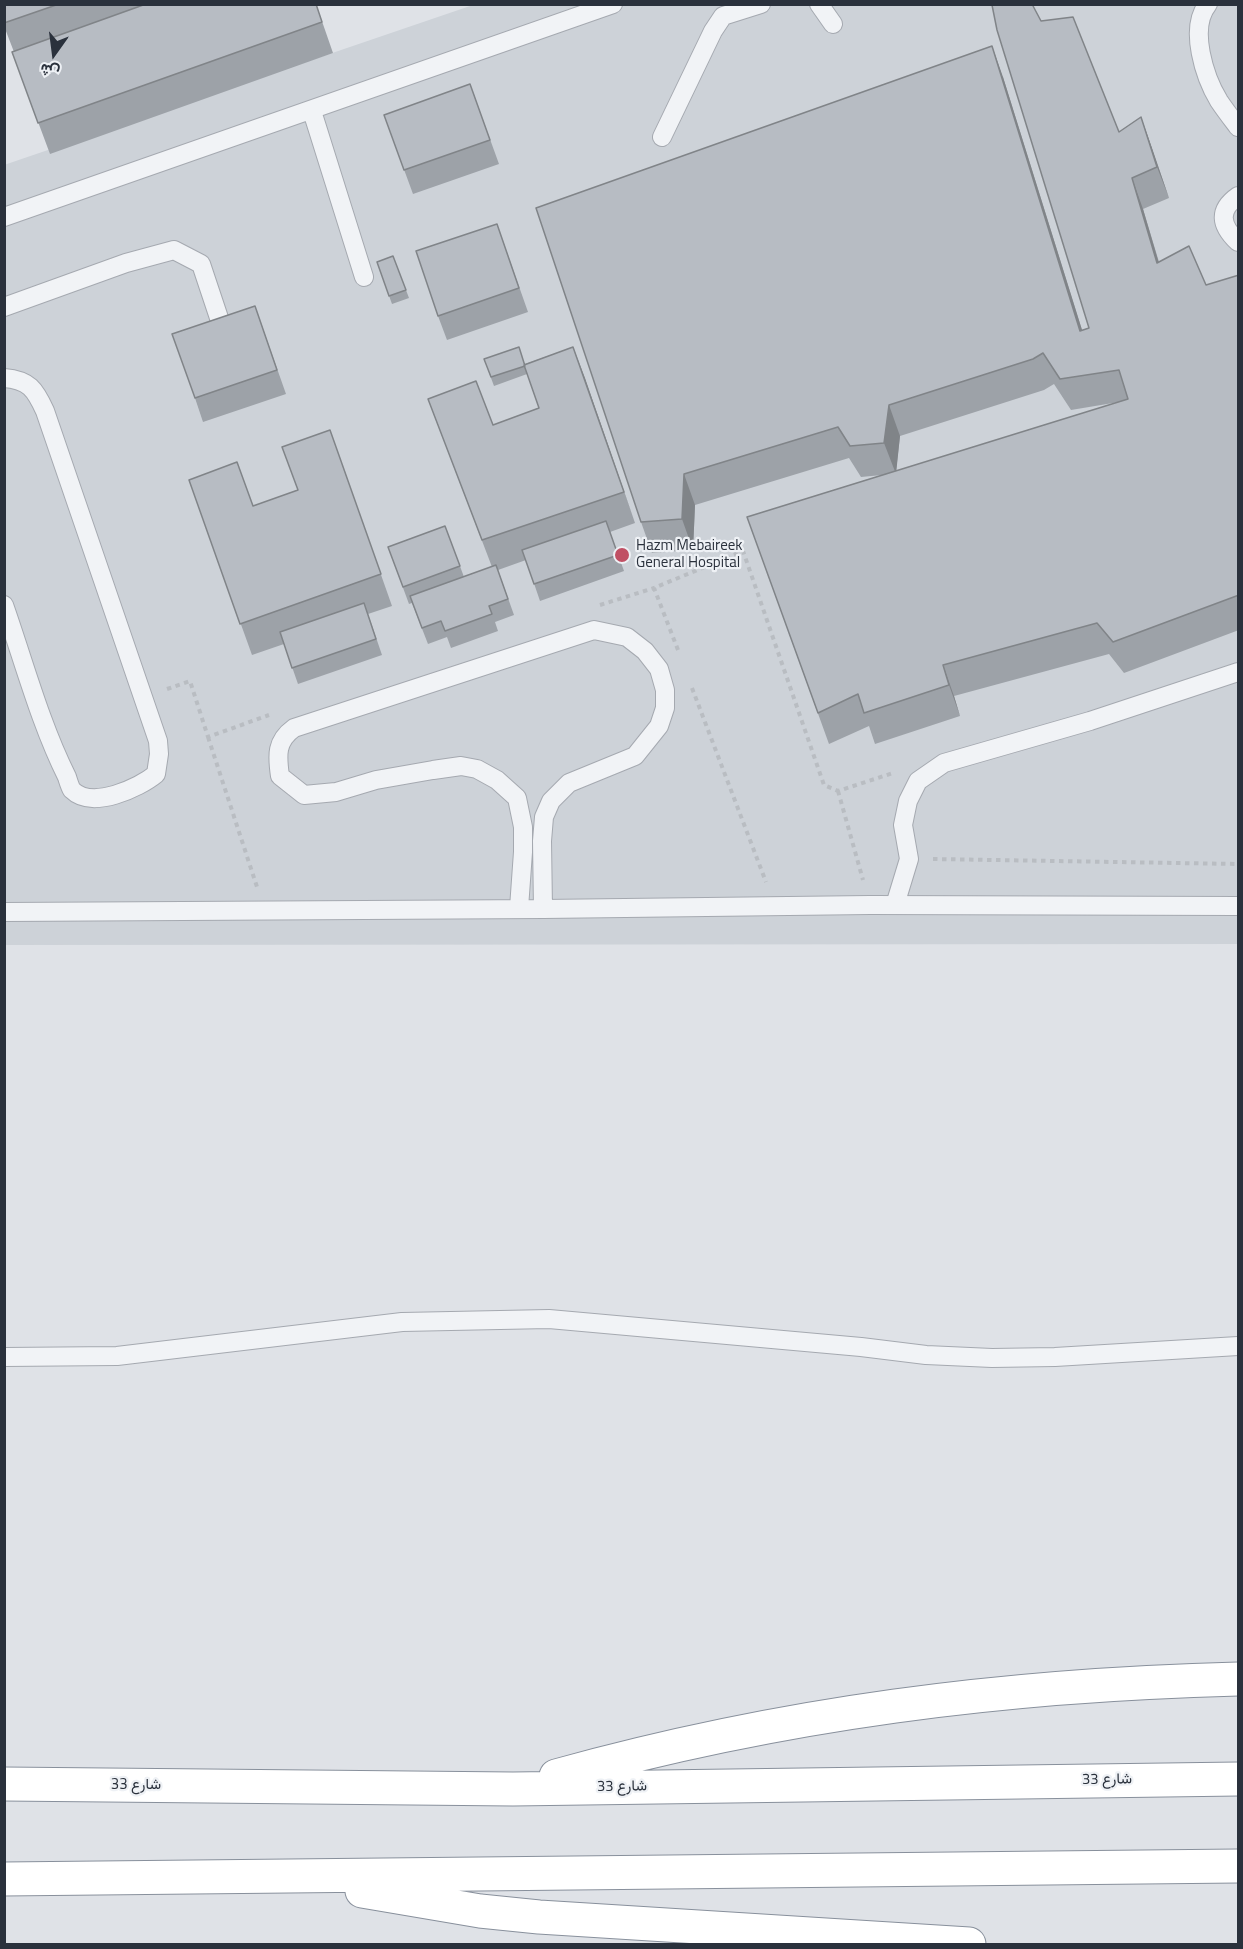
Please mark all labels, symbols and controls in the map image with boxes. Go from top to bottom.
north arrow [24,24,84,84]
text: ش [37,57,62,85]
place label: Hazm Mebaireek General Hospital [636,537,742,572]
marker: Hazm Mebaireek General Hospital [613,546,631,564]
street label: شارع 33 [1082,1771,1132,1789]
street label: شارع 33 [111,1776,161,1794]
street label: شارع 33 [597,1778,647,1796]

